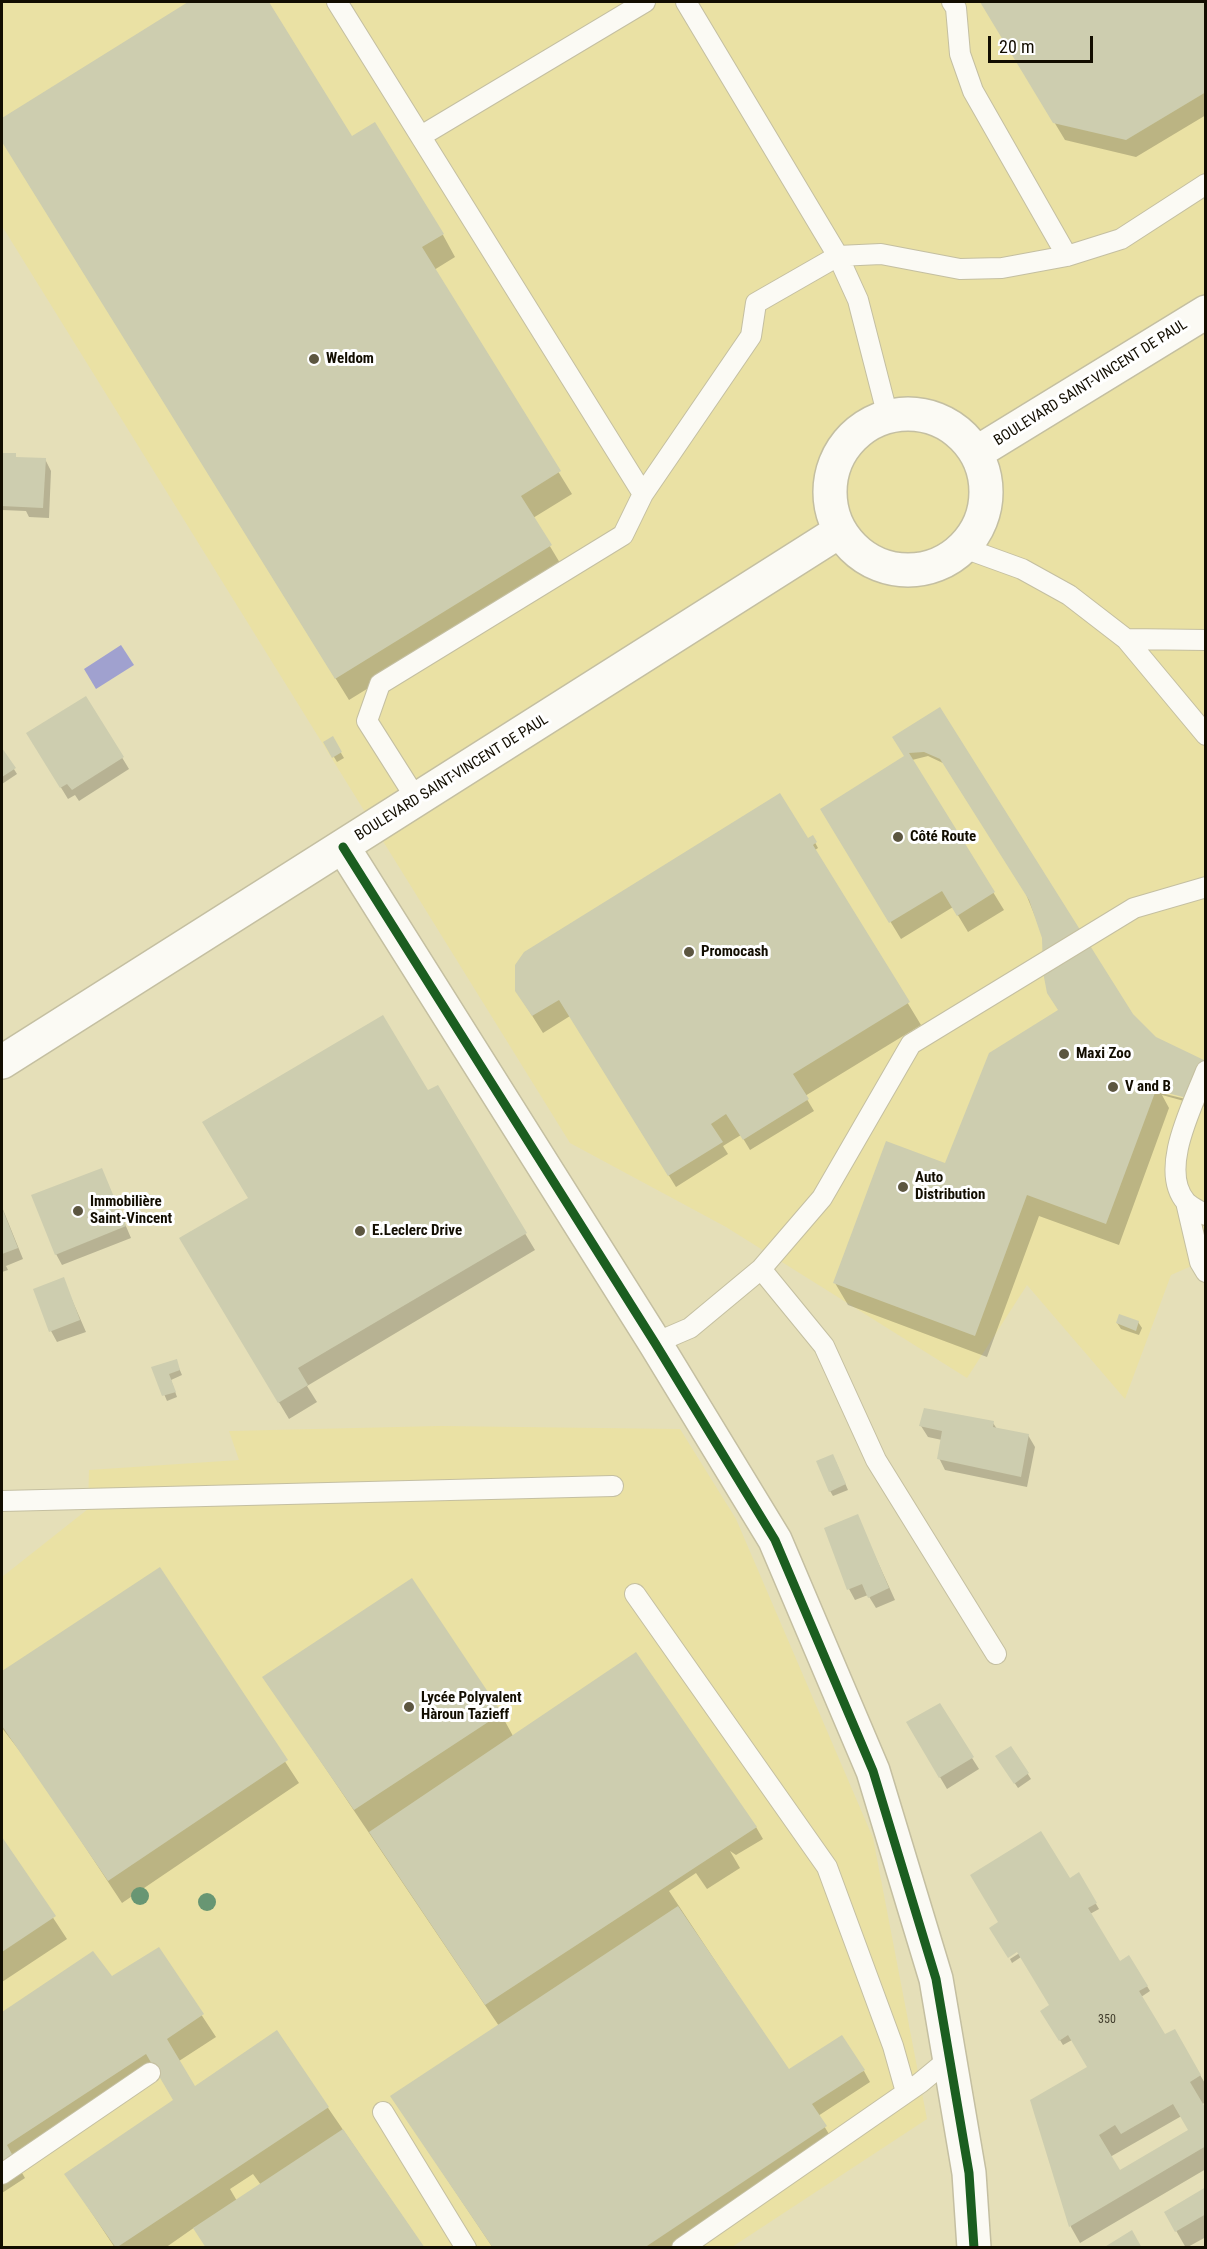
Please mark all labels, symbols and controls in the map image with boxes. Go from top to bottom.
scale bar [991,24,1096,62]
text: 20 m [999,36,1034,57]
street label: BOULEVARD SAINT-VINCENT DE PAUL [991,316,1191,450]
place label: Weldom [326,350,374,368]
marker: Weldom [307,352,321,366]
street label: BOULEVARD SAINT-VINCENT DE PAUL [352,711,552,845]
place label: Côté Route [910,828,976,846]
marker: Côté Route [891,830,905,844]
place label: Promocash [701,943,768,961]
marker: Promocash [682,945,696,959]
place label: Maxi Zoo [1076,1045,1131,1063]
marker: Maxi Zoo [1057,1047,1071,1061]
place label: V and B [1125,1078,1171,1096]
marker: V and B [1106,1080,1120,1094]
place label: Auto Distribution [915,1169,985,1204]
marker: Auto Distribution [896,1180,910,1194]
place label: Immobilière Saint-Vincent [90,1193,172,1228]
marker: Immobilière Saint-Vincent [71,1204,85,1218]
place label: E.Leclerc Drive [372,1222,462,1240]
marker: E.Leclerc Drive [353,1224,367,1238]
place label: Lycée Polyvalent Hàroun Tazieff [421,1689,522,1724]
marker: Lycée Polyvalent Hàroun Tazieff [402,1700,416,1714]
house number: 350 [1098,2013,1116,2027]

